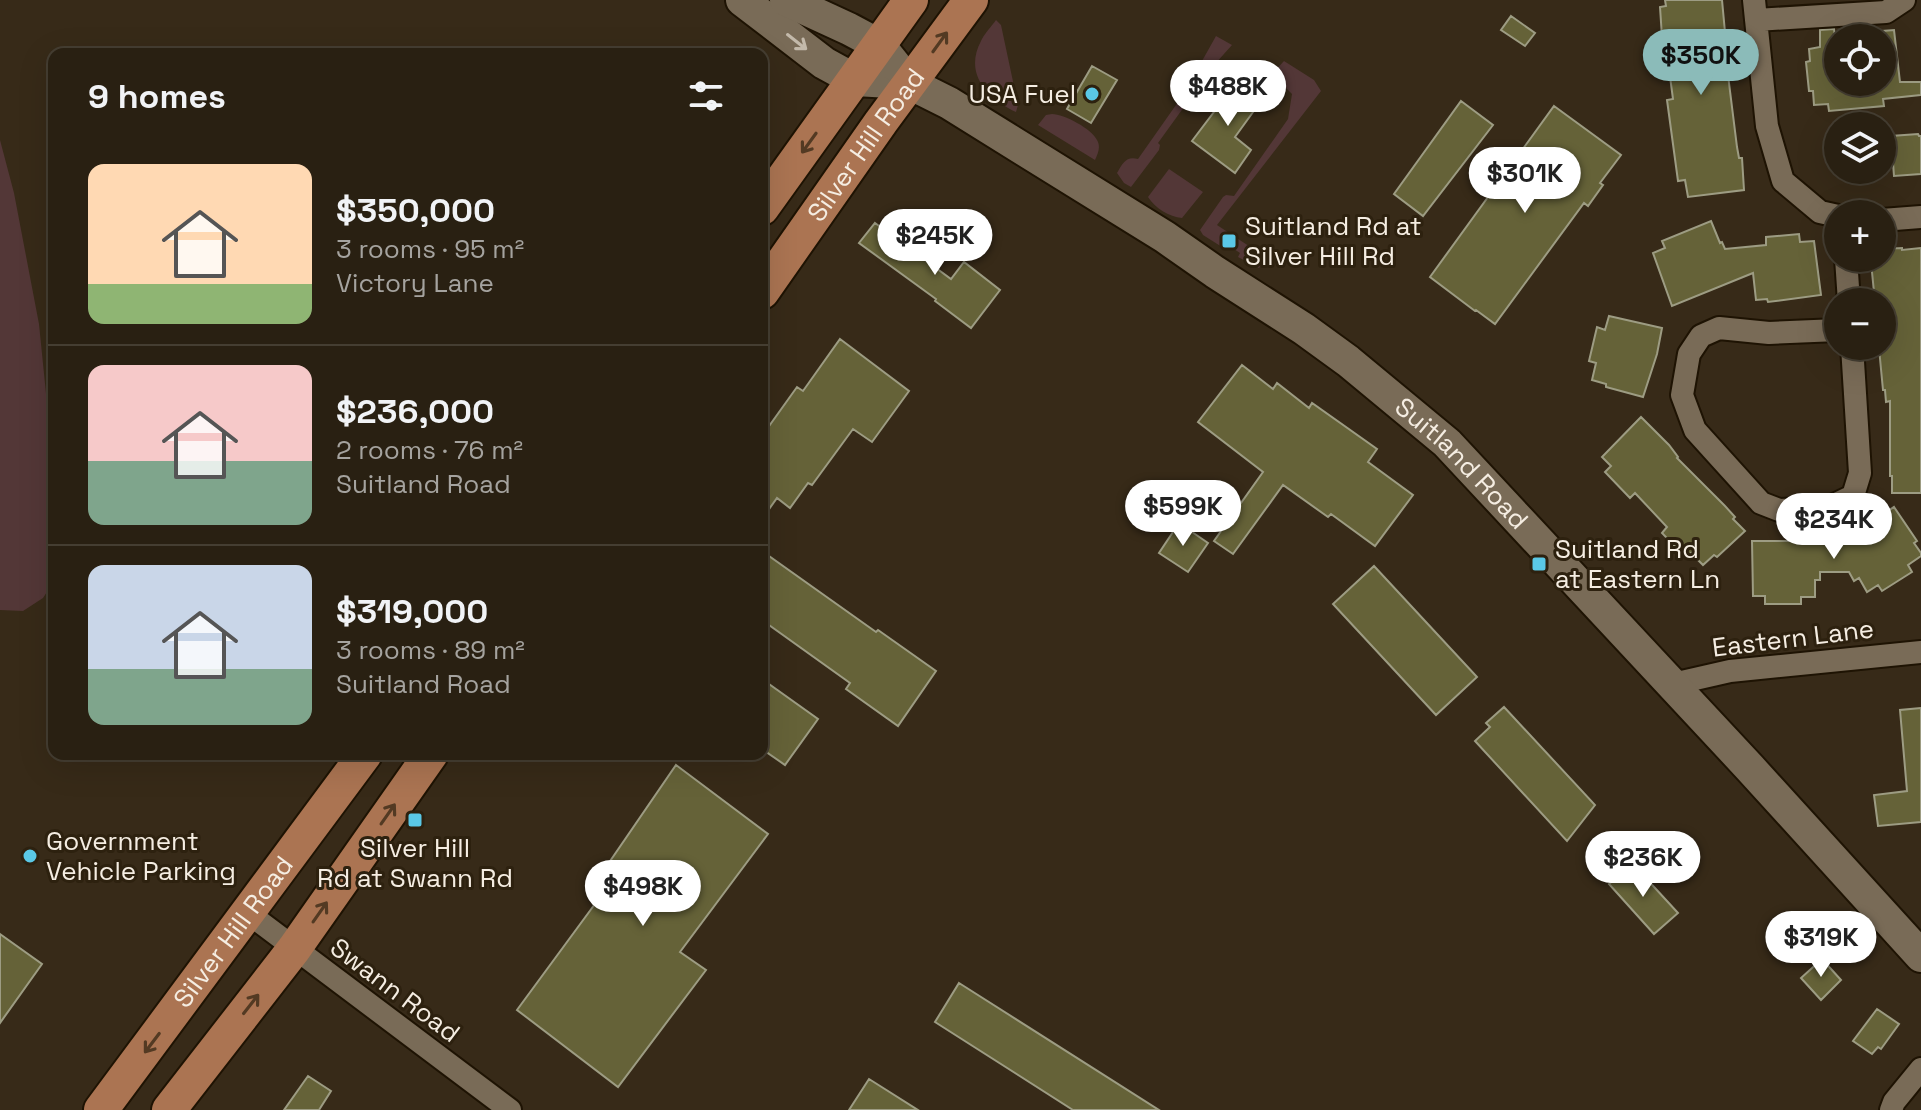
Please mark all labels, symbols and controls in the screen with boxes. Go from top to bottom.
map controls [1824,24,1896,360]
button: locate [1824,24,1896,96]
pin: $350K [1645,29,1757,97]
one-way arrow [932,31,948,53]
one-way arrow [786,34,807,51]
text: $350K [1661,38,1741,72]
pin: $488K [1172,60,1284,128]
street label: Silver Hill Road [799,61,932,228]
text: $488K [1188,69,1268,103]
icon: filters [684,74,728,118]
text: 9 homes [88,75,226,118]
place label: USA Fuel [968,77,1076,111]
marker: USA Fuel [1083,85,1101,103]
button: layers [1824,112,1896,184]
one-way arrow [801,132,817,154]
pin: $301K [1469,147,1581,215]
text: $301K [1487,156,1563,190]
text: $350,000 [336,189,495,232]
icon: home [152,196,248,292]
button: + [1824,200,1896,272]
pin: $245K [879,209,991,277]
place label: Suitland Rd at Silver Hill Rd [1245,209,1422,273]
text: $245K [895,218,975,252]
text: 3 rooms · 95 m² [336,232,524,266]
marker: Suitland Rd at Silver Hill Rd [1220,232,1238,250]
text: Victory Lane [336,266,494,300]
button: − [1824,288,1896,360]
text: $236,000 [336,390,494,433]
street label: Suitland Road [1388,390,1536,536]
icon: home [152,397,248,493]
text: 2 rooms · 76 m² [336,433,523,467]
text: Suitland Road [336,467,511,501]
pin: $599K [1127,480,1239,548]
text: $599K [1143,489,1223,523]
pin: $234K [1778,493,1890,561]
text: $234K [1794,502,1874,536]
place label: Suitland Rd at Eastern Ln [1555,532,1720,596]
marker: Suitland Rd at Eastern Ln [1530,555,1548,573]
text: $319,000 [336,590,488,633]
icon: home [152,597,248,693]
street label: Eastern Lane [1710,611,1876,665]
text: 3 rooms · 89 m² [336,633,525,667]
text: Suitland Road [336,667,511,701]
one-way arrow [380,803,396,825]
marker: Silver Hill Rd at Swann Rd [406,811,424,829]
place label: Government Vehicle Parking [46,824,236,888]
place label: Silver Hill Rd at Swann Rd [317,831,513,895]
pin: $236K [1587,831,1699,899]
text: $236K [1603,840,1683,874]
marker: Government Vehicle Parking [21,847,39,865]
street label: Silver Hill Road [166,849,301,1014]
pin: $498K [587,860,699,928]
text: $498K [603,869,683,903]
one-way arrow [312,901,328,923]
pin: $319K [1765,911,1877,979]
text: $319K [1783,920,1859,954]
street label: Swann Road [323,930,467,1050]
one-way arrow [243,994,260,1015]
one-way arrow [143,1032,160,1054]

